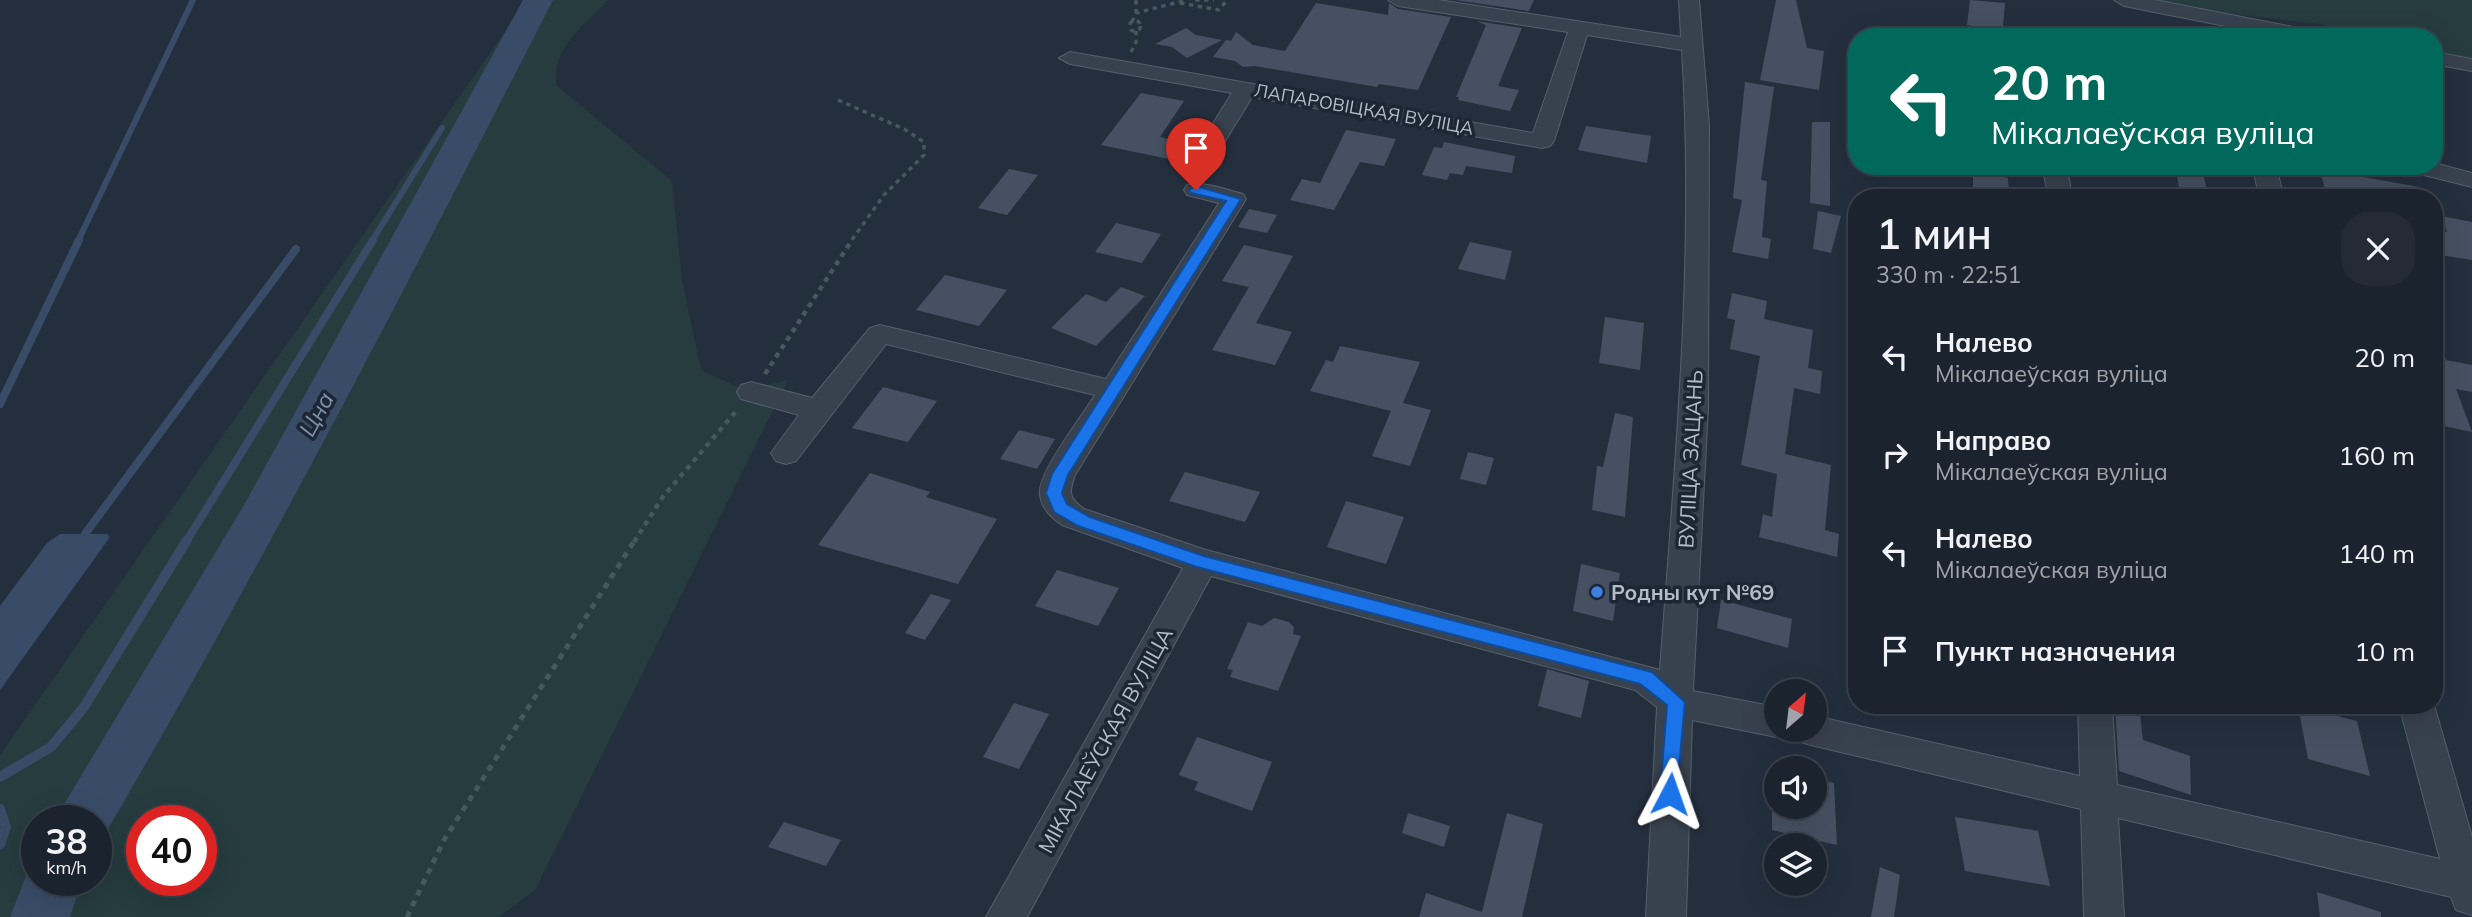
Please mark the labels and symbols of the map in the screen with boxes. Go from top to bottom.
street label: ЛАПАРОВІЦКАЯ ВУЛІЦА [1253,78,1475,140]
pin [1166,118,1226,190]
street label: ВУЛІЦА ЗАЦАНЬ [1672,369,1708,549]
water label: Цна [292,387,340,441]
place label: Родны кут №69 [1611,579,1774,605]
marker: Родны кут №69 [1589,584,1605,600]
street label: МІКАЛАЕЎСКАЯ ВУЛІЦА [1032,622,1178,857]
north arrow [1764,679,1827,742]
position arrow [1633,757,1707,831]
speed limit sign: 40 [126,805,217,896]

